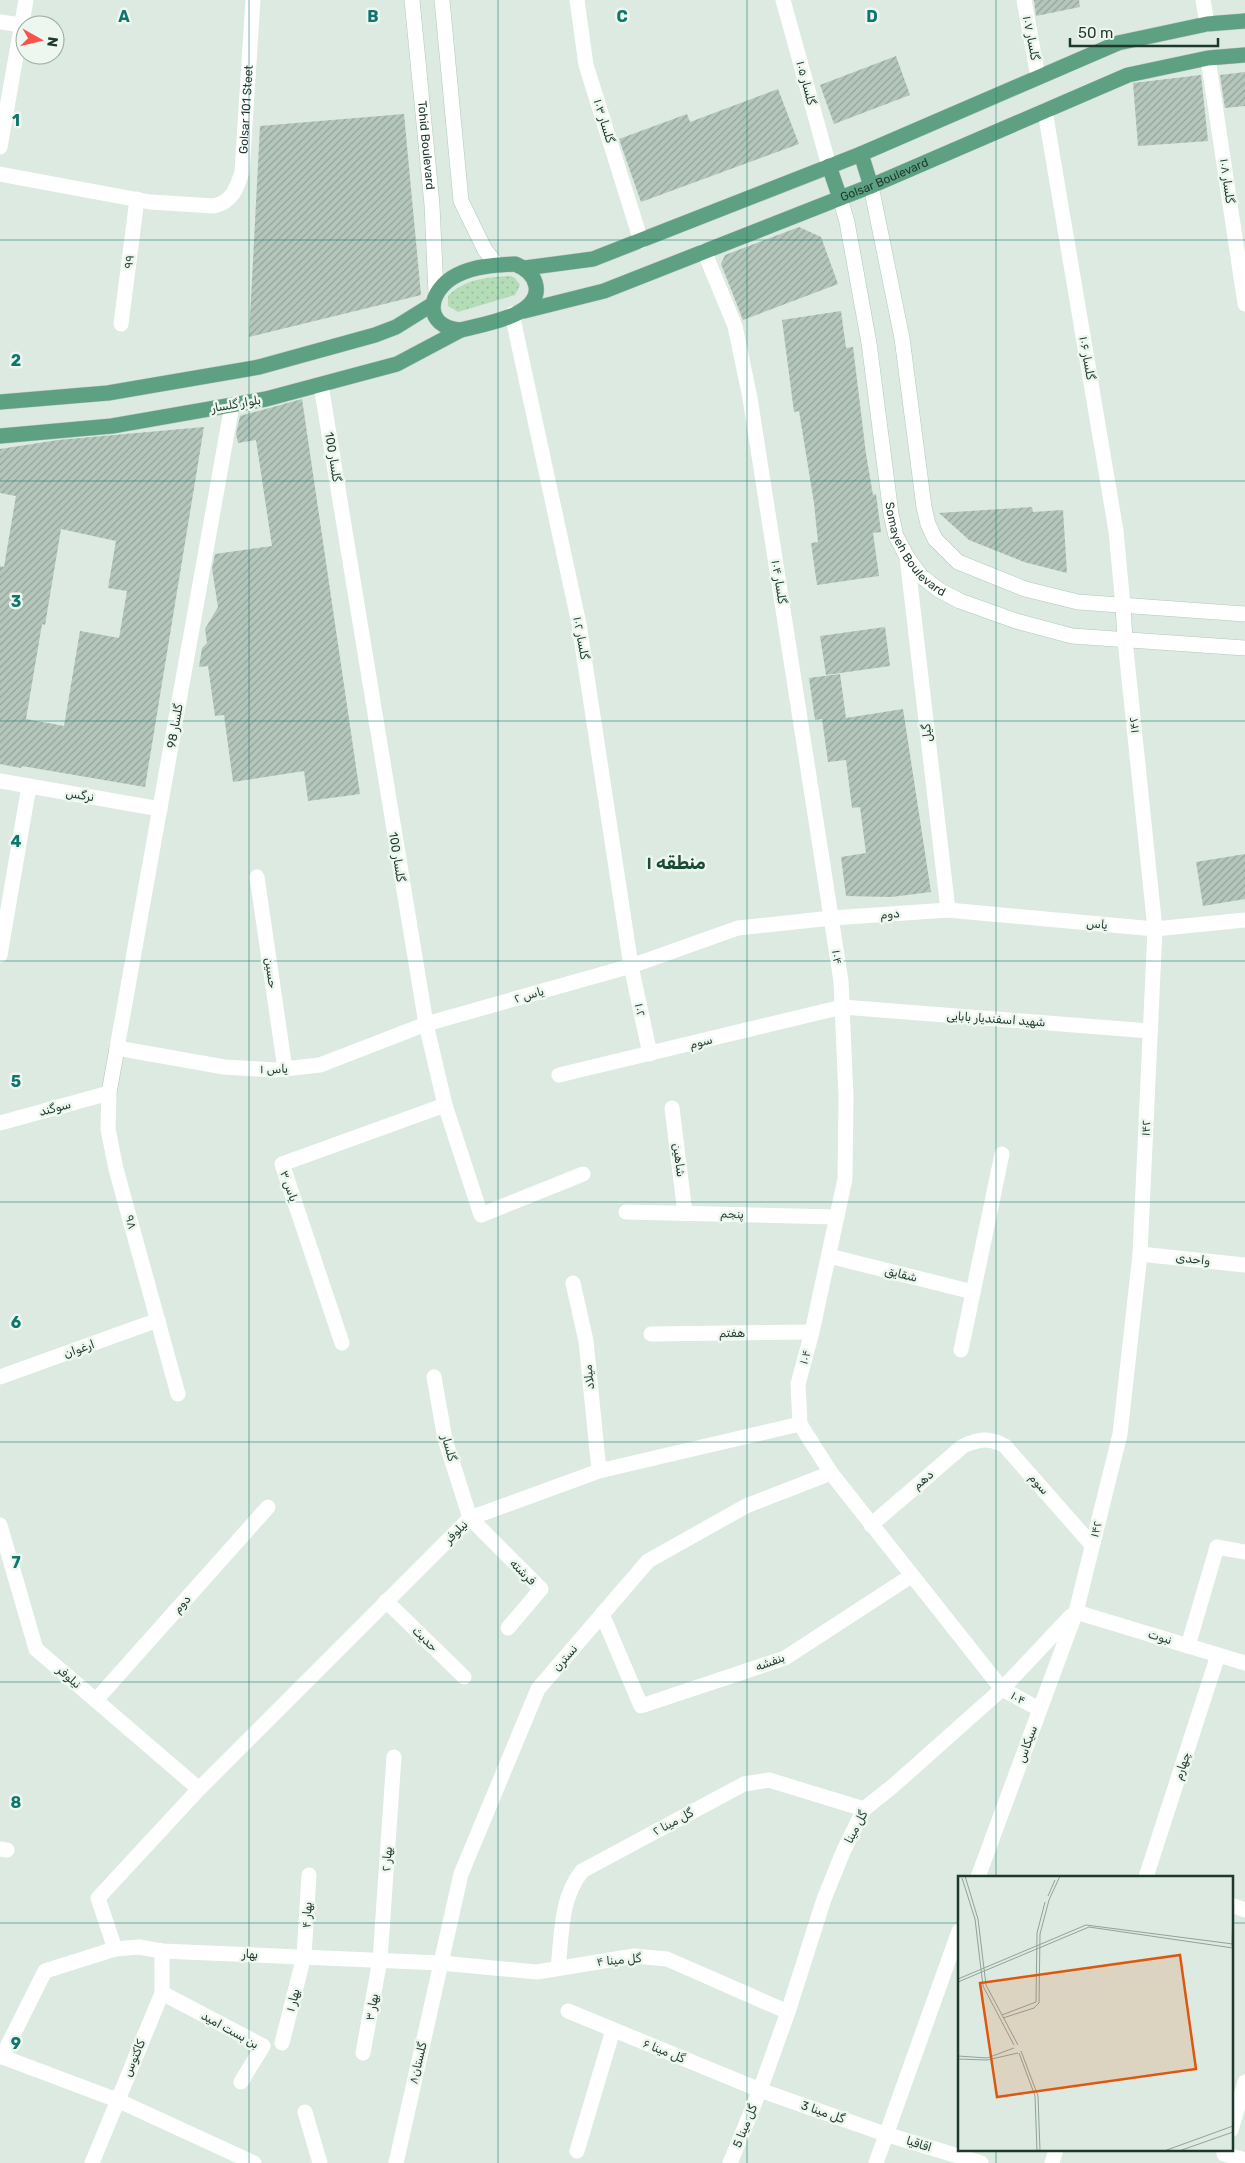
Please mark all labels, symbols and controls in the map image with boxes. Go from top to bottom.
text: A [118,7,130,26]
text: B [367,7,379,26]
text: C [616,7,628,26]
text: D [866,7,878,26]
north arrow [15,15,65,65]
street label: گلسار ۱۰۷ [1019,15,1042,62]
scale bar [1070,15,1218,47]
text: 50 m [1078,24,1113,42]
text: N [43,36,61,48]
street label: گلسار ۱۰۵ [792,59,819,107]
street label: Golsar 101 Steet [236,64,256,154]
street label: گلسار ۱۰۳ [590,97,617,145]
street label: Tohid Boulevard [415,100,437,190]
text: 1 [12,111,20,130]
street label: Golsar Boulevard [838,155,930,204]
street label: گلسار ۱۰۸ [1216,158,1237,205]
street label: ۹۹ [121,254,137,270]
street label: گلسار ۱۰۶ [1075,335,1098,382]
text: 2 [11,351,21,370]
street label: بلوار گلسار [209,393,262,416]
street label: گلسار 100 [321,431,344,484]
street label: Somayeh Boulevard [883,501,948,599]
street label: گلسار ۱۰۴ [768,559,789,606]
text: 3 [11,592,21,611]
street label: گلسار ۱۰۲ [569,615,592,661]
street label: گلسار 98 [164,702,187,749]
street label: ۱۴۲ [1126,716,1142,734]
street label: گیل [919,723,935,743]
street label: نرگس [64,786,95,805]
street label: گلسار 100 [385,831,408,884]
text: 4 [11,832,22,851]
district label: منطقه ۱ [646,852,706,874]
street label: دوم [880,906,901,924]
street label: یاس [1086,916,1108,932]
street label: ۱۰۴ [829,949,845,965]
street label: حسین [262,957,280,989]
street label: یاس ۲ [513,984,545,1006]
street label: ۱۰۲ [632,1002,648,1018]
street label: شهید اسفندیار بابایی [946,1009,1046,1030]
street label: سوم [688,1032,714,1054]
street label: یاس ۱ [260,1062,288,1076]
text: 5 [11,1072,21,1091]
street label: سوگند [37,1097,73,1120]
street label: ۱۴۲ [1139,1119,1153,1137]
street label: شاهین [670,1142,688,1178]
street label: یاس ۳ [277,1169,301,1203]
street label: پنجم [720,1207,744,1222]
street label: ۹۸ [122,1213,140,1231]
street label: واحدی [1175,1250,1211,1269]
street label: شقایق [883,1263,919,1286]
text: 6 [11,1313,21,1332]
street label: هفتم [719,1326,745,1341]
street label: ارغوان [62,1337,97,1362]
street label: ۱۰۴ [796,1348,814,1366]
street label: میلاد [581,1364,597,1390]
street label: گلسار [437,1432,460,1464]
street label: دهم [910,1467,937,1493]
street label: سوم [1025,1471,1052,1499]
street label: نیلوفر [441,1517,471,1548]
street label: ۱۴۲ [1087,1519,1105,1539]
text: 7 [11,1553,21,1572]
street label: فرشته [507,1556,539,1589]
street label: دوم [170,1592,195,1617]
street label: حدیث [409,1623,441,1655]
street label: نبوت [1146,1627,1174,1648]
street label: نسترن [550,1642,581,1675]
street label: بنفشه [753,1650,787,1674]
street label: نیلوفر [53,1662,84,1692]
street label: ۱۰۴ [1008,1688,1028,1708]
street label: سیکاس [1014,1724,1040,1764]
street label: چهارم [1171,1750,1195,1782]
text: 8 [11,1793,22,1812]
street label: گل مینا ۲ [650,1805,696,1838]
street label: گل مینا [842,1808,871,1846]
street label: بهار ۲ [379,1846,396,1872]
inset map [958,1876,1232,2150]
street label: بهار ۴ [299,1902,316,1928]
street label: بهار [241,1947,258,1962]
street label: گل مینا ۴ [596,1951,643,1969]
street label: بهار ۱ [283,1987,304,2013]
street label: بهار ۳ [363,1992,382,2022]
street label: بن بست امید [199,2008,261,2052]
text: 9 [11,2034,21,2053]
street label: گل مینا ۶ [641,2036,688,2066]
street label: کاکتوس [120,2037,149,2079]
street label: گلستان۸ [406,2040,430,2085]
street label: گل مینا 3 [799,2098,847,2126]
street label: گل مینا 5 [730,2102,760,2150]
street label: اقاقیا [905,2134,933,2154]

